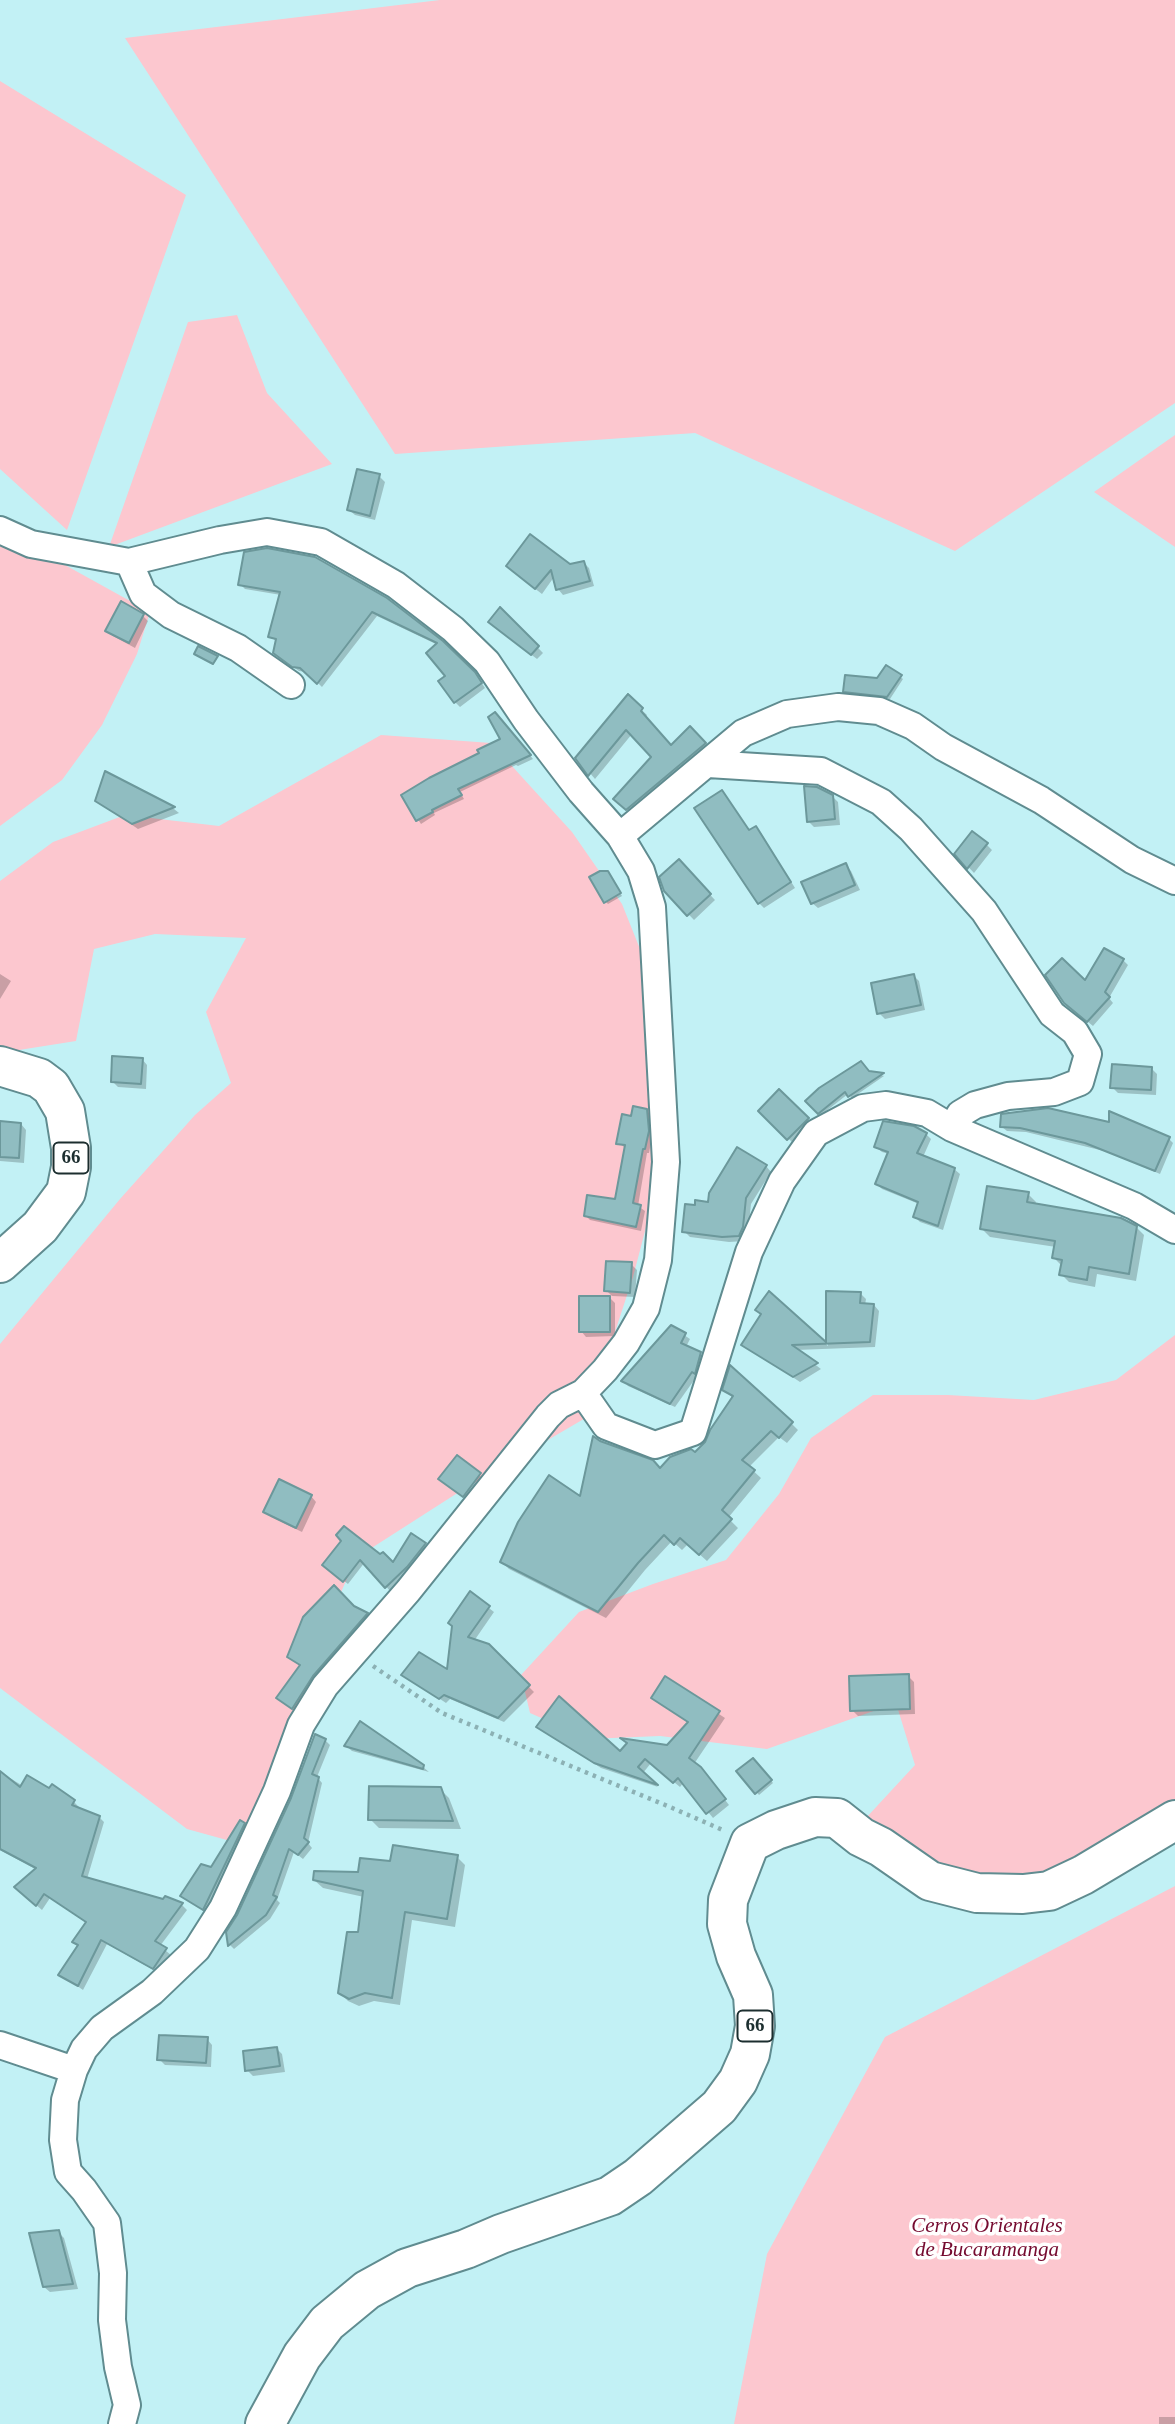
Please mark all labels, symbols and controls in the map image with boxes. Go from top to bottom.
road number: 66 [54,1142,88,1174]
road number: 66 [738,2010,772,2042]
park label: Cerros Orientales de Bucaramanga [911,2213,1063,2263]

